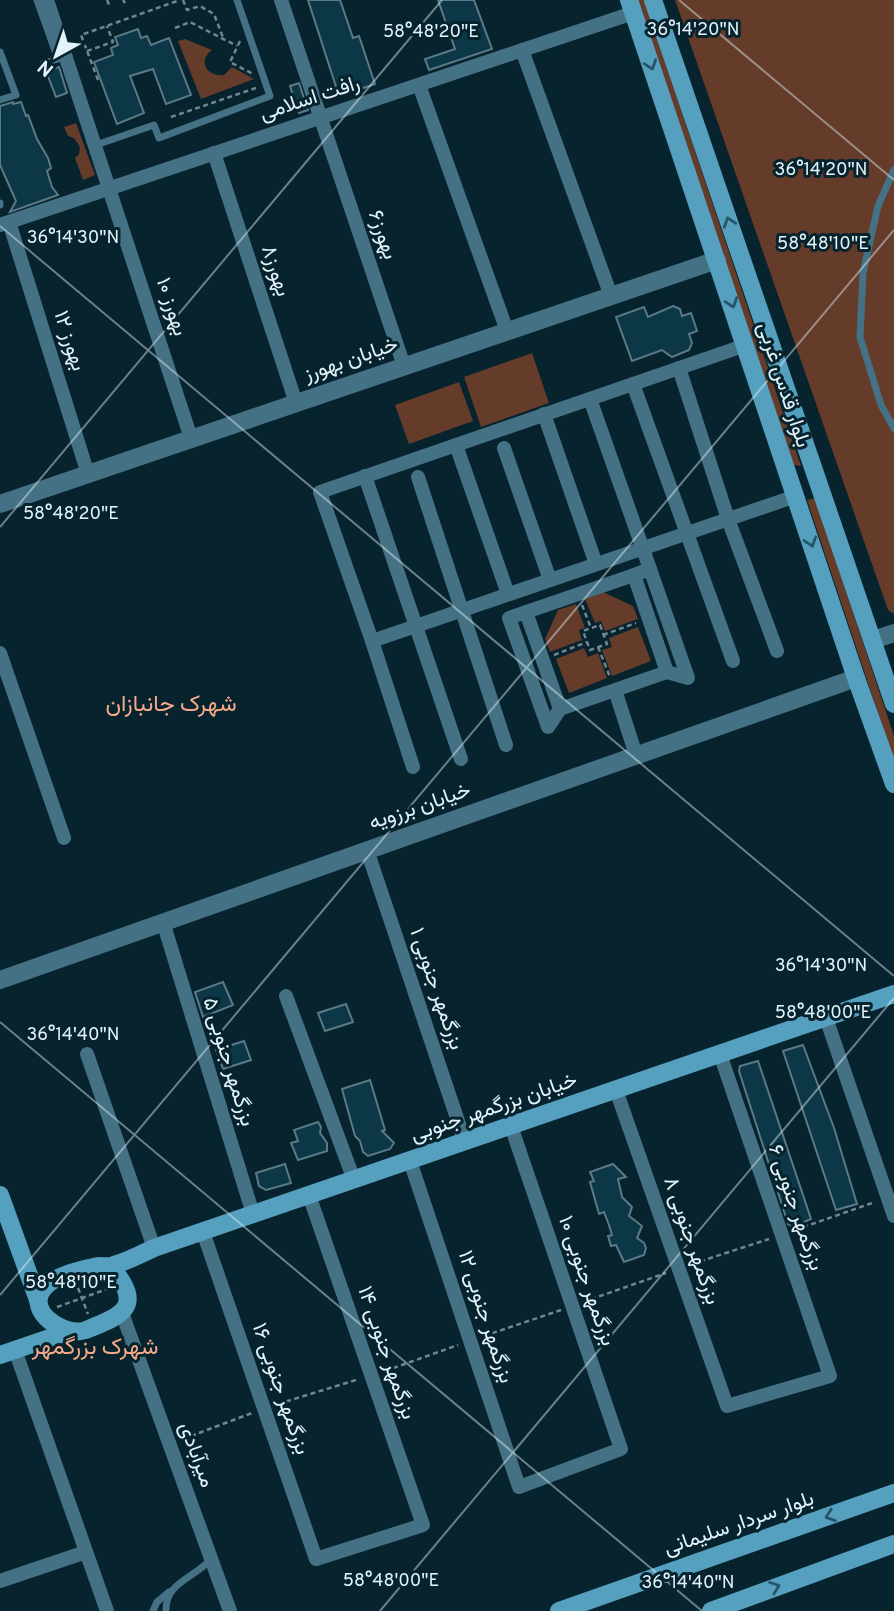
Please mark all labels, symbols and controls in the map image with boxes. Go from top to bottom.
text: 36°14'20"N [647,19,739,42]
north arrow [21,21,91,91]
text: 58°48'20"E [383,21,479,44]
text: N [33,54,59,81]
one-way arrow [643,58,657,70]
street label: رافت اسلامی [256,70,364,128]
text: 36°14'20"N [775,159,867,182]
street label: بهورز۶ [361,207,403,263]
one-way arrow [723,216,737,229]
text: 36°14'30"N [27,227,119,250]
text: 58°48'10"E [777,233,869,256]
street label: بهورز۸ [254,242,296,300]
street label: بهورز ۱۰ [149,274,193,340]
one-way arrow [724,297,738,309]
street label: بهورز ۱۲ [47,307,91,375]
street label: بلوار قدس غربی [750,319,816,451]
street label: خیابان بهورز [299,331,402,389]
text: 58°48'20"E [23,503,119,526]
one-way arrow [803,536,817,548]
district label: شهرک جانبازان [105,691,237,720]
street label: خیابان برزویه [366,777,474,837]
street label: بزرگمهر جنوبی ۱ [403,924,469,1054]
text: 36°14'30"N [775,955,867,978]
street label: بزرگمهر جنوبی ۵ [196,994,260,1130]
text: 58°48'00"E [775,1002,871,1025]
text: 36°14'40"N [26,1024,120,1047]
street label: خیابان بزرگمهر جنوبی [407,1067,581,1149]
street label: بزرگمهر جنوبی ۶ [761,1141,829,1275]
street label: بزرگمهر جنوبی ۸ [656,1173,726,1309]
street label: بزرگمهر جنوبی ۱۰ [551,1212,621,1350]
street label: بزرگمهر جنوبی ۱۲ [451,1247,519,1387]
text: 58°48'10"E [25,1272,117,1295]
street label: بزرگمهر جنوبی ۱۴ [351,1283,421,1423]
street label: بزرگمهر جنوبی ۱۶ [245,1320,315,1458]
district label: شهرک بزرگمهر [31,1334,158,1363]
street label: میرآبادی [172,1419,220,1491]
street label: بلوار سردار سلیمانی [660,1486,818,1562]
one-way arrow [824,1508,836,1522]
text: 58°48'00"E [343,1570,439,1593]
text: 36°14'40"N [641,1572,735,1595]
one-way arrow [769,1582,781,1596]

